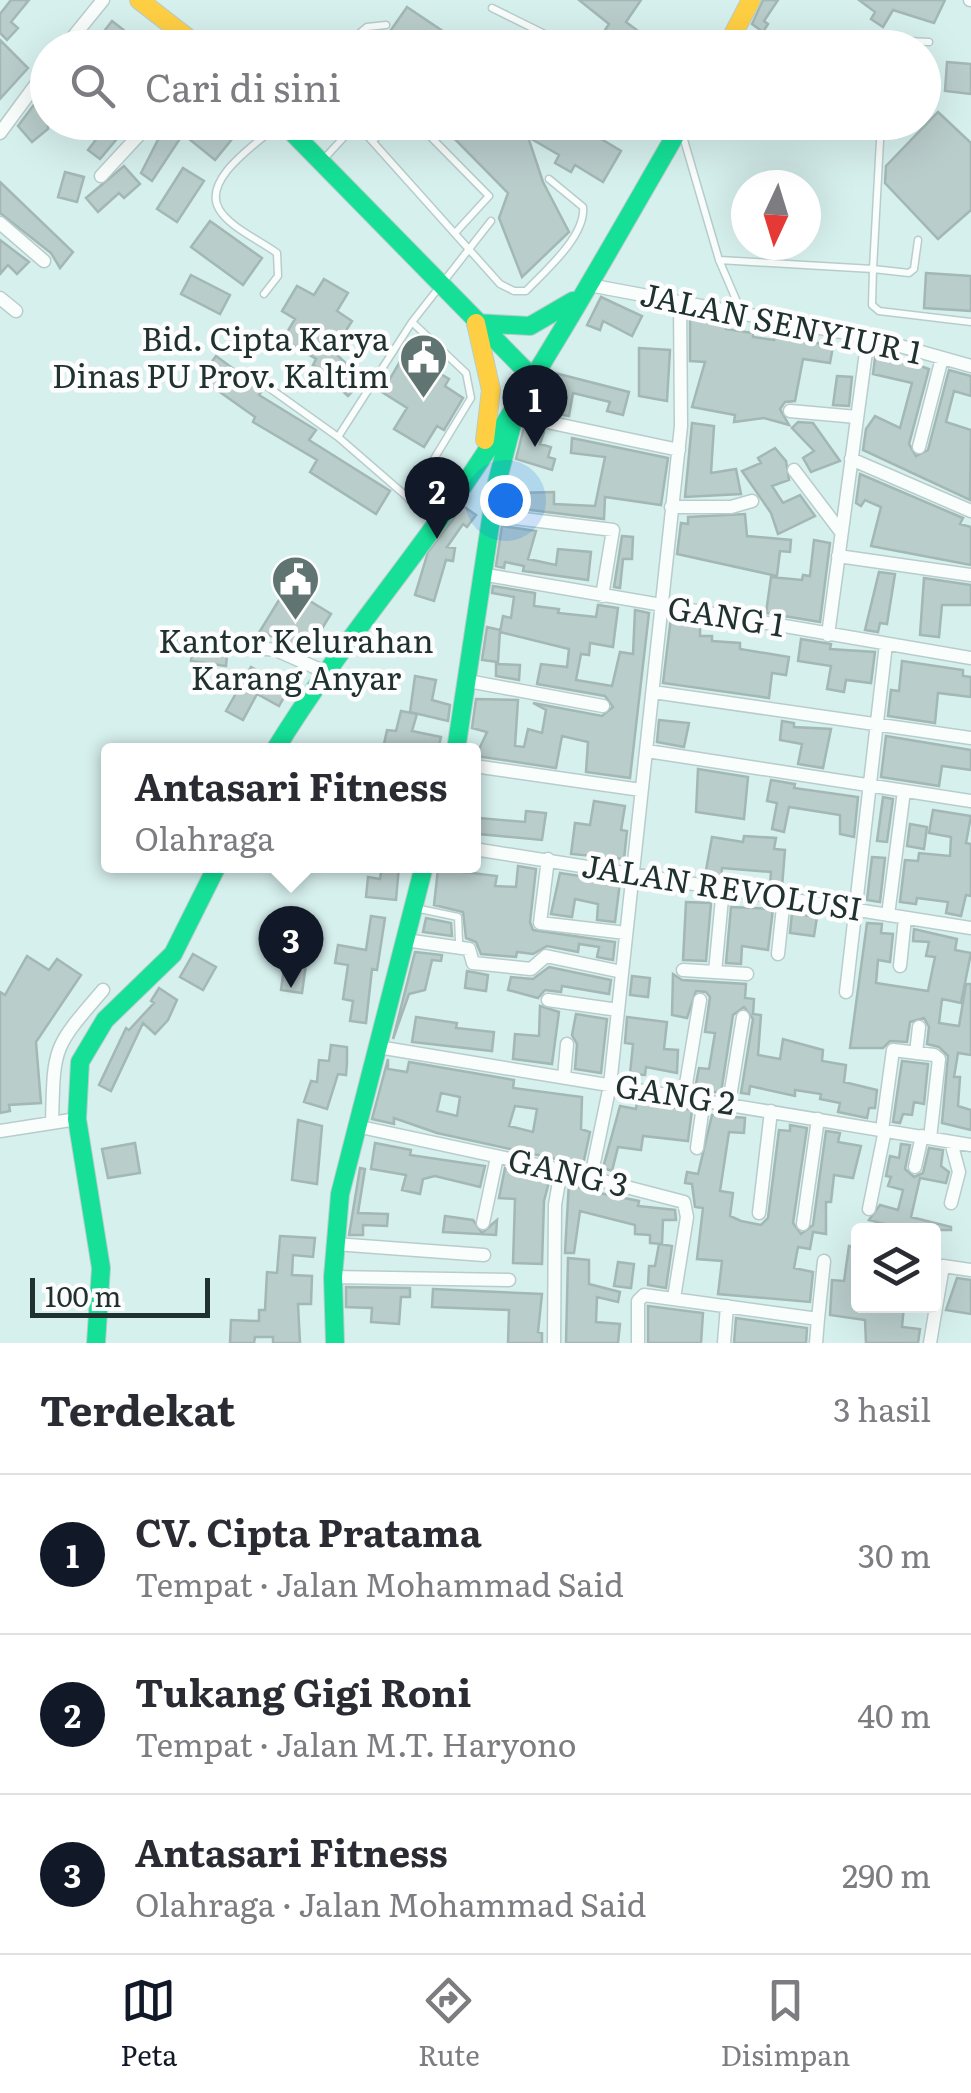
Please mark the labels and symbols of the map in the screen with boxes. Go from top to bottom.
north arrow [731,170,821,260]
street label: JALAN SENYIUR 1 [636,268,927,374]
place label: Bid. Cipta Karya Dinas PU Prov. Kaltim [52,313,390,398]
public building icon: Bid. Cipta Karya Dinas PU Prov. Kaltim [398,332,450,400]
pin: 1 [502,364,568,447]
pin: 2 [404,456,470,539]
your location [480,475,531,526]
public building icon: Kantor Kelurahan Karang Anyar [270,554,322,622]
street label: GANG 1 [665,581,788,647]
place label: Kantor Kelurahan Karang Anyar [158,615,434,700]
street label: JALAN REVOLUSI [579,839,866,931]
pin: 3 [258,906,324,988]
street label: GANG 2 [612,1059,739,1125]
street label: GANG 3 [504,1133,633,1207]
scale bar [30,1273,210,1318]

